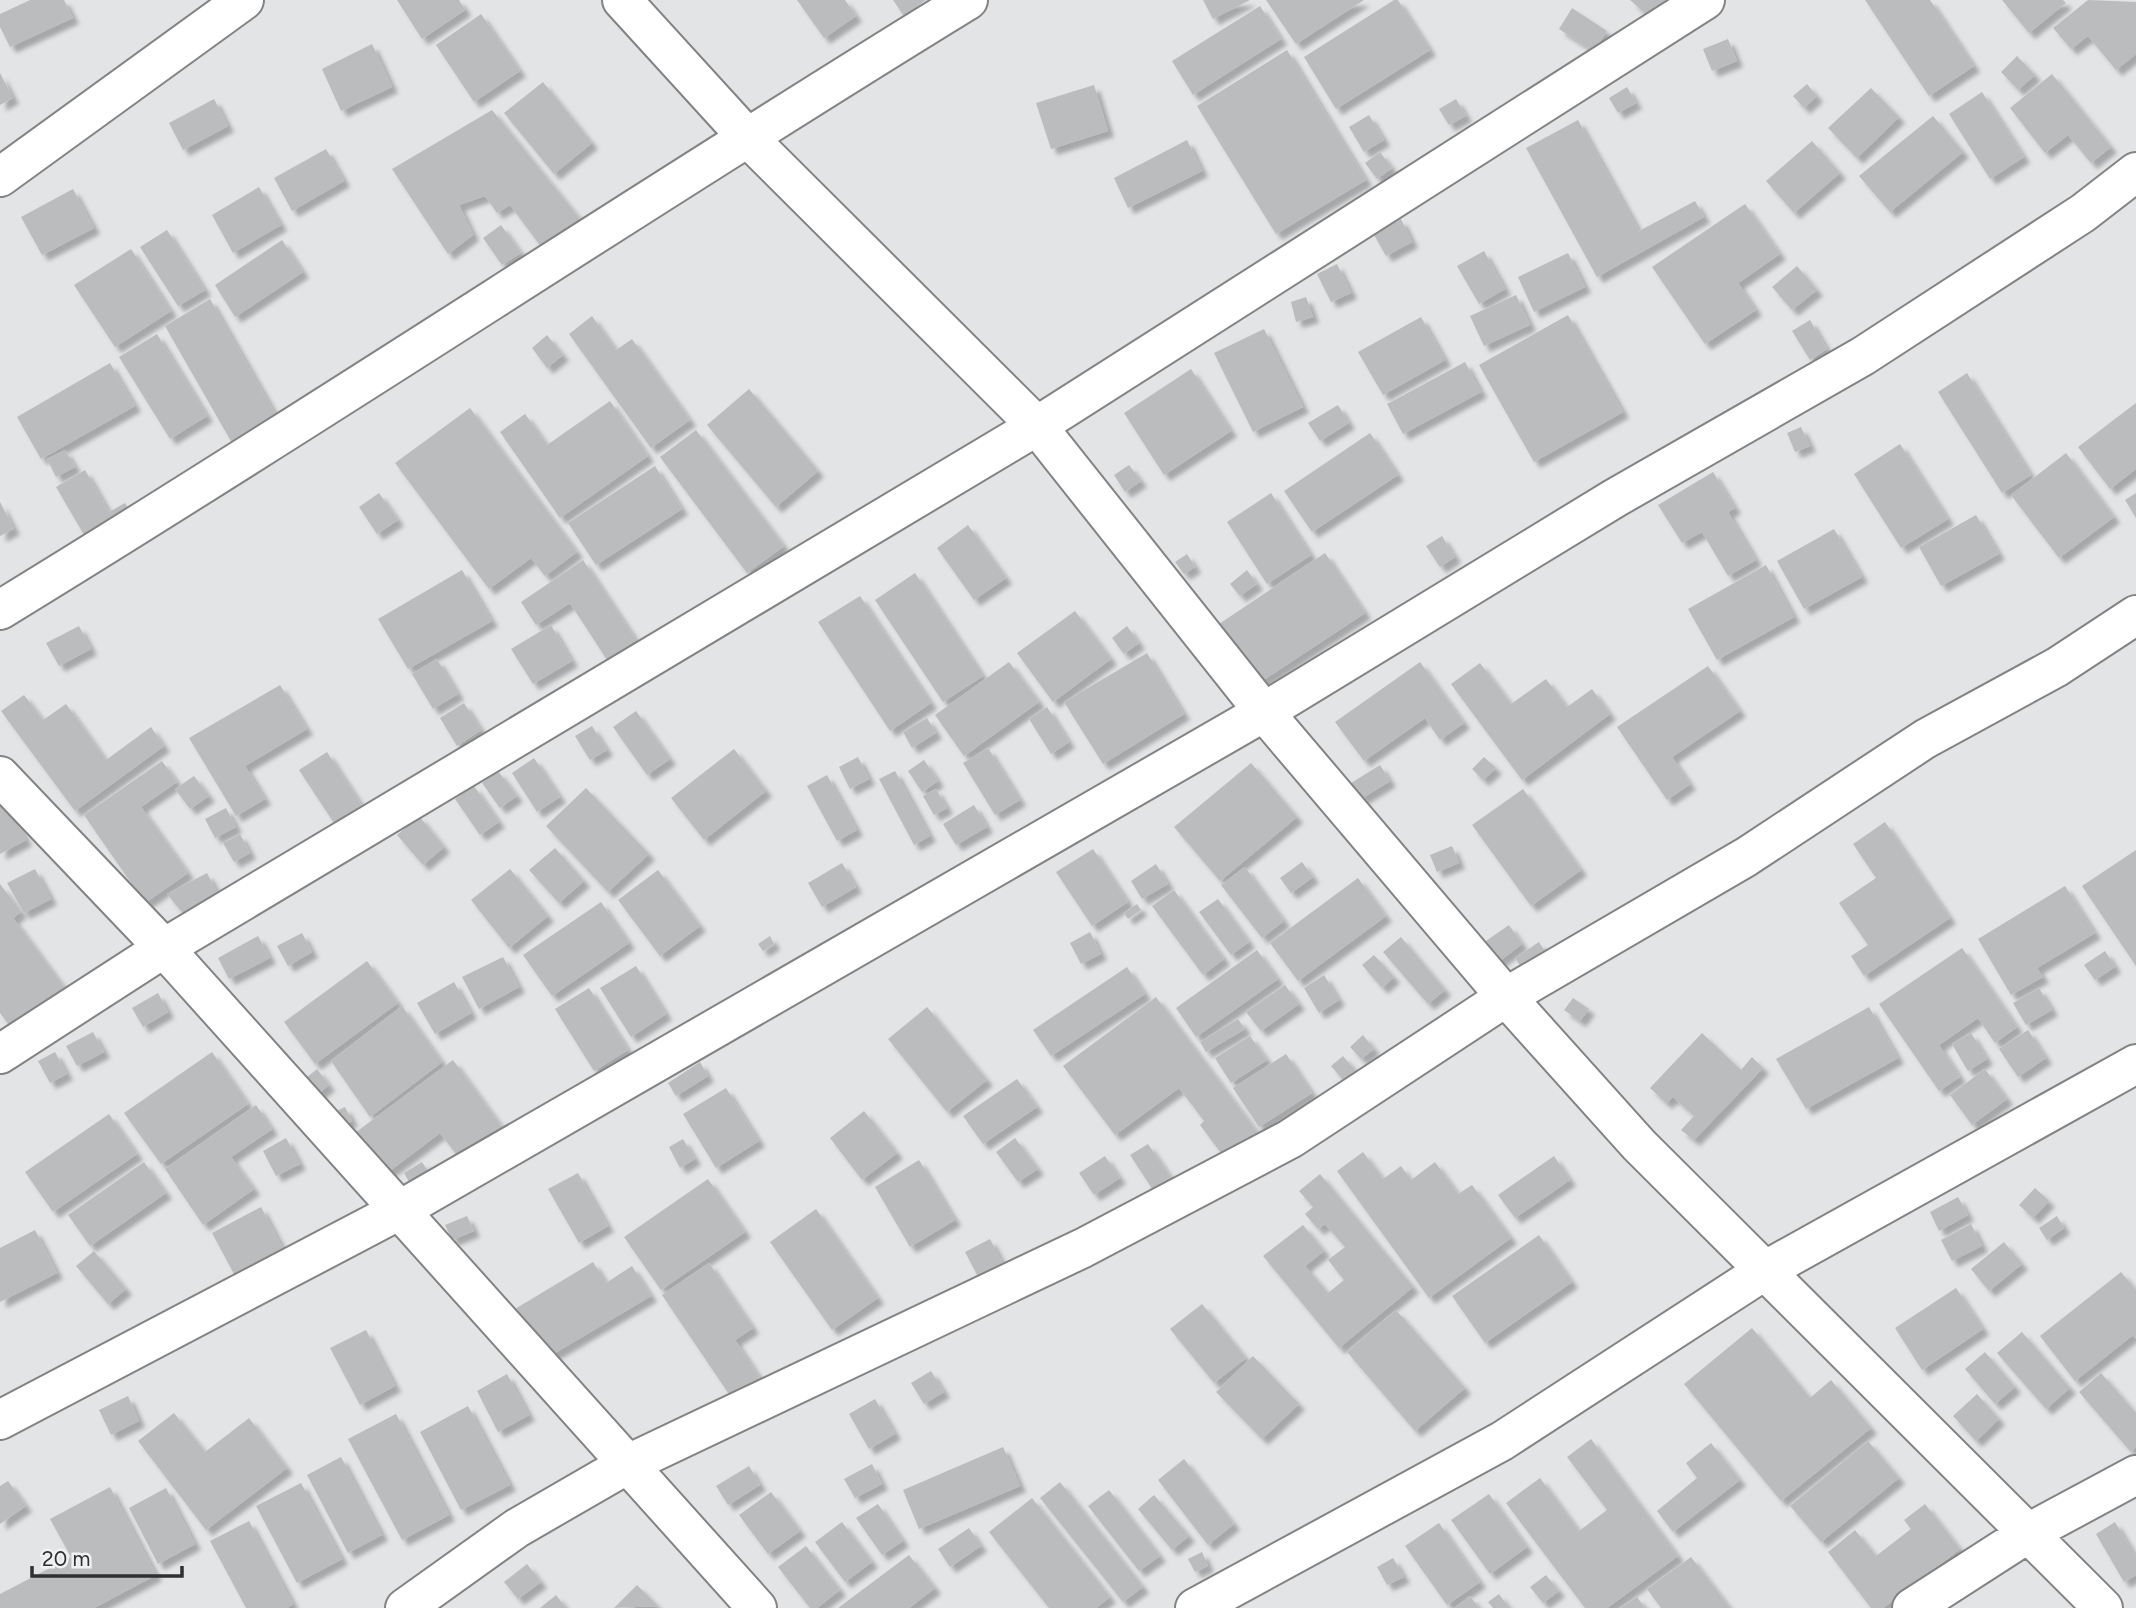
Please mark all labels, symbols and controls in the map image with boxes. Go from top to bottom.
scale bar [32,1534,182,1578]
text: 20 m [42,1546,90,1571]

